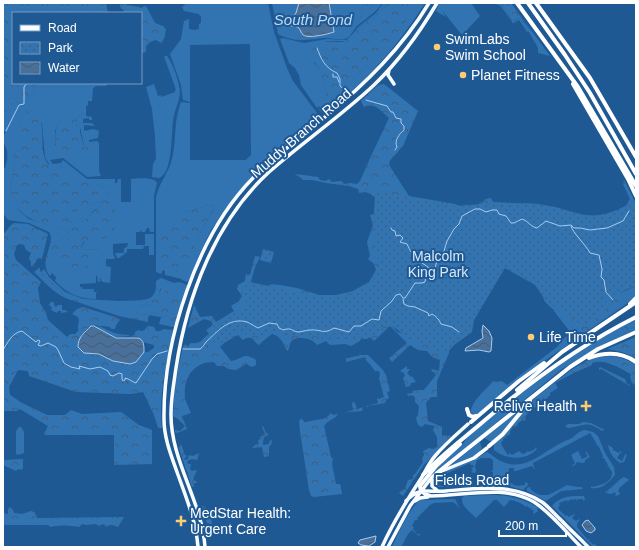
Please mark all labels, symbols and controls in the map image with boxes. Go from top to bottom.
water label: South Pond [274,11,353,28]
legend [12,12,142,84]
text: Road [48,21,77,35]
place label: SwimLabs Swim School [445,31,526,63]
text: Park [48,41,74,55]
marker: SwimLabs Swim School [432,42,442,52]
text: Water [48,61,80,75]
place label: Planet Fitness [471,67,560,83]
marker: Planet Fitness [458,70,468,80]
street label: Muddy Branch Road [248,85,354,181]
park label: Malcolm King Park [408,248,469,280]
place label: Life Time [539,329,596,345]
marker: Life Time [526,332,536,342]
place label: Relive Health [494,398,577,414]
marker: Relive Health [580,400,592,412]
street label: Fields Road [435,472,509,488]
place label: MedStar Health: Urgent Care [190,505,291,537]
scale bar [499,512,566,538]
marker: MedStar Health: Urgent Care [175,515,187,527]
text: 200 m [505,519,538,533]

